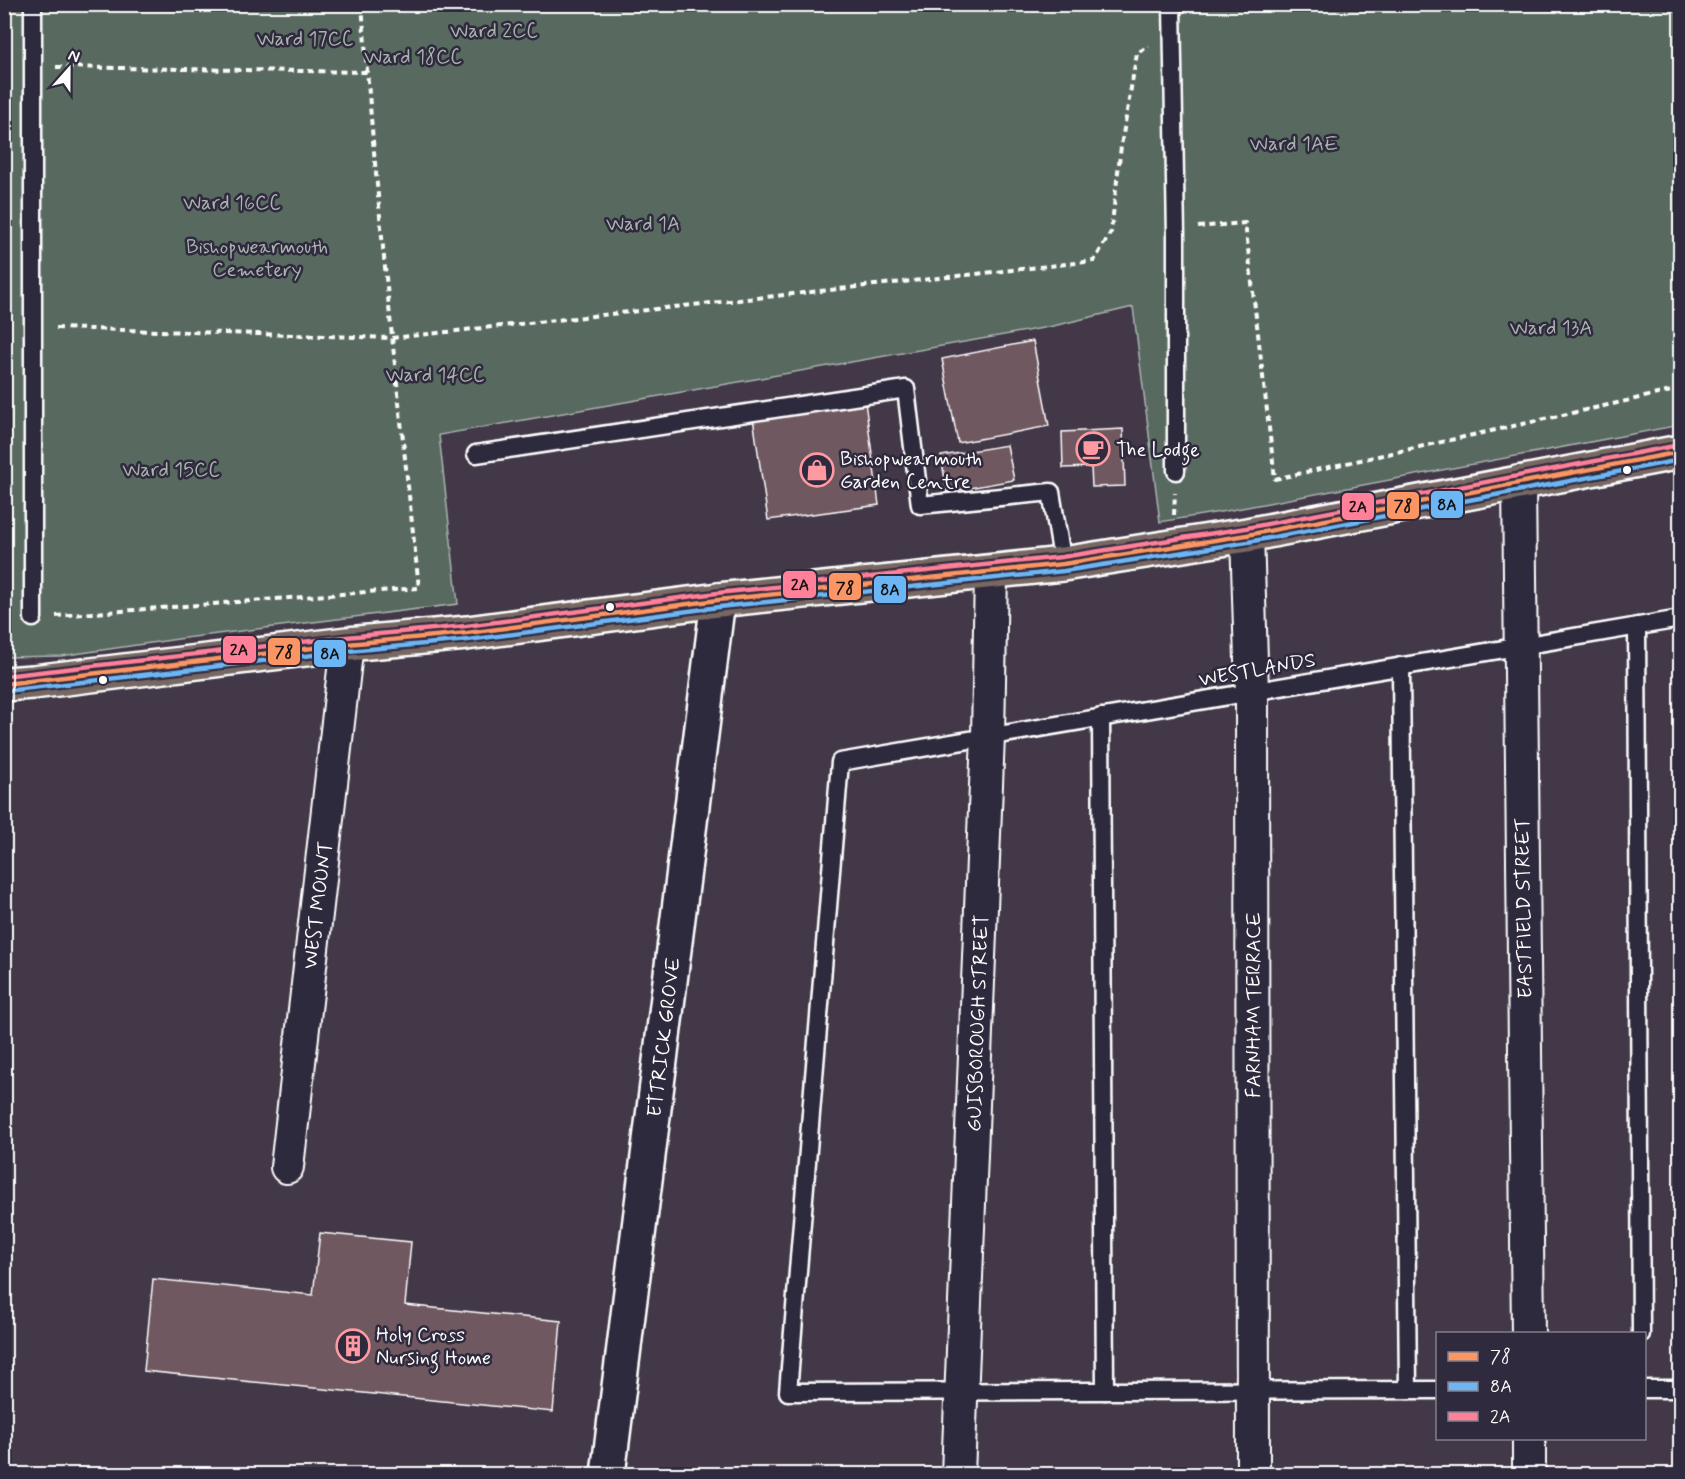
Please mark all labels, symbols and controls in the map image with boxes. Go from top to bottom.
park label: Ward 2CC [450,18,538,45]
park label: Ward 17CC [256,26,354,53]
north arrow [39,39,99,99]
park label: Ward 18CC [364,44,462,71]
text: N [65,45,83,68]
park label: Ward 1AE [1250,131,1338,158]
park label: Ward 16CC [183,190,281,217]
park label: Ward 1A [606,211,680,238]
park label: Bishopwearmouth Cemetery [186,234,328,284]
park label: Ward 13A [1510,315,1592,342]
park label: Ward 14CC [385,362,485,389]
cafe icon: The Lodge [1075,431,1111,467]
place label: The Lodge [1116,437,1200,466]
place label: Bishopwearmouth Garden Centre [840,446,982,496]
shop icon: Bishopwearmouth Garden Centre [799,452,835,488]
park label: Ward 15CC [122,457,220,484]
unlabelled marker [1621,464,1633,476]
line badge: 8A [1430,490,1464,519]
line badge: 78 [1386,491,1420,520]
line badge: 2A [1341,492,1375,521]
text: 8A [1437,495,1457,516]
text: 78 [1394,496,1412,517]
text: 2A [1349,497,1367,518]
line badge: 2A [782,570,817,599]
line badge: 78 [828,572,862,601]
text: 2A [791,575,809,596]
line badge: 8A [873,575,907,604]
text: 78 [836,578,854,599]
text: 8A [880,580,900,601]
unlabelled marker [604,601,616,613]
line badge: 2A [222,635,257,664]
line badge: 78 [267,637,301,666]
line badge: 8A [313,639,347,668]
text: 2A [230,640,248,661]
text: 78 [275,642,293,663]
text: 8A [320,644,340,665]
street label: WESTLANDS [1197,647,1318,694]
unlabelled marker [97,674,109,686]
street label: EASTFIELD STREET [1509,817,1540,999]
street label: WEST MOUNT [297,840,340,971]
street label: FARNHAM TERRACE [1241,912,1268,1098]
street label: GUISBOROUGH STREET [961,914,996,1132]
street label: ETTRICK GROVE [641,956,688,1119]
place label: Holy Cross Nursing Home [376,1322,491,1374]
building icon: Holy Cross Nursing Home [335,1328,371,1364]
legend [1436,1332,1646,1440]
text: 78 [1490,1345,1511,1369]
text: 8A [1490,1375,1512,1399]
text: 2A [1490,1405,1511,1429]

